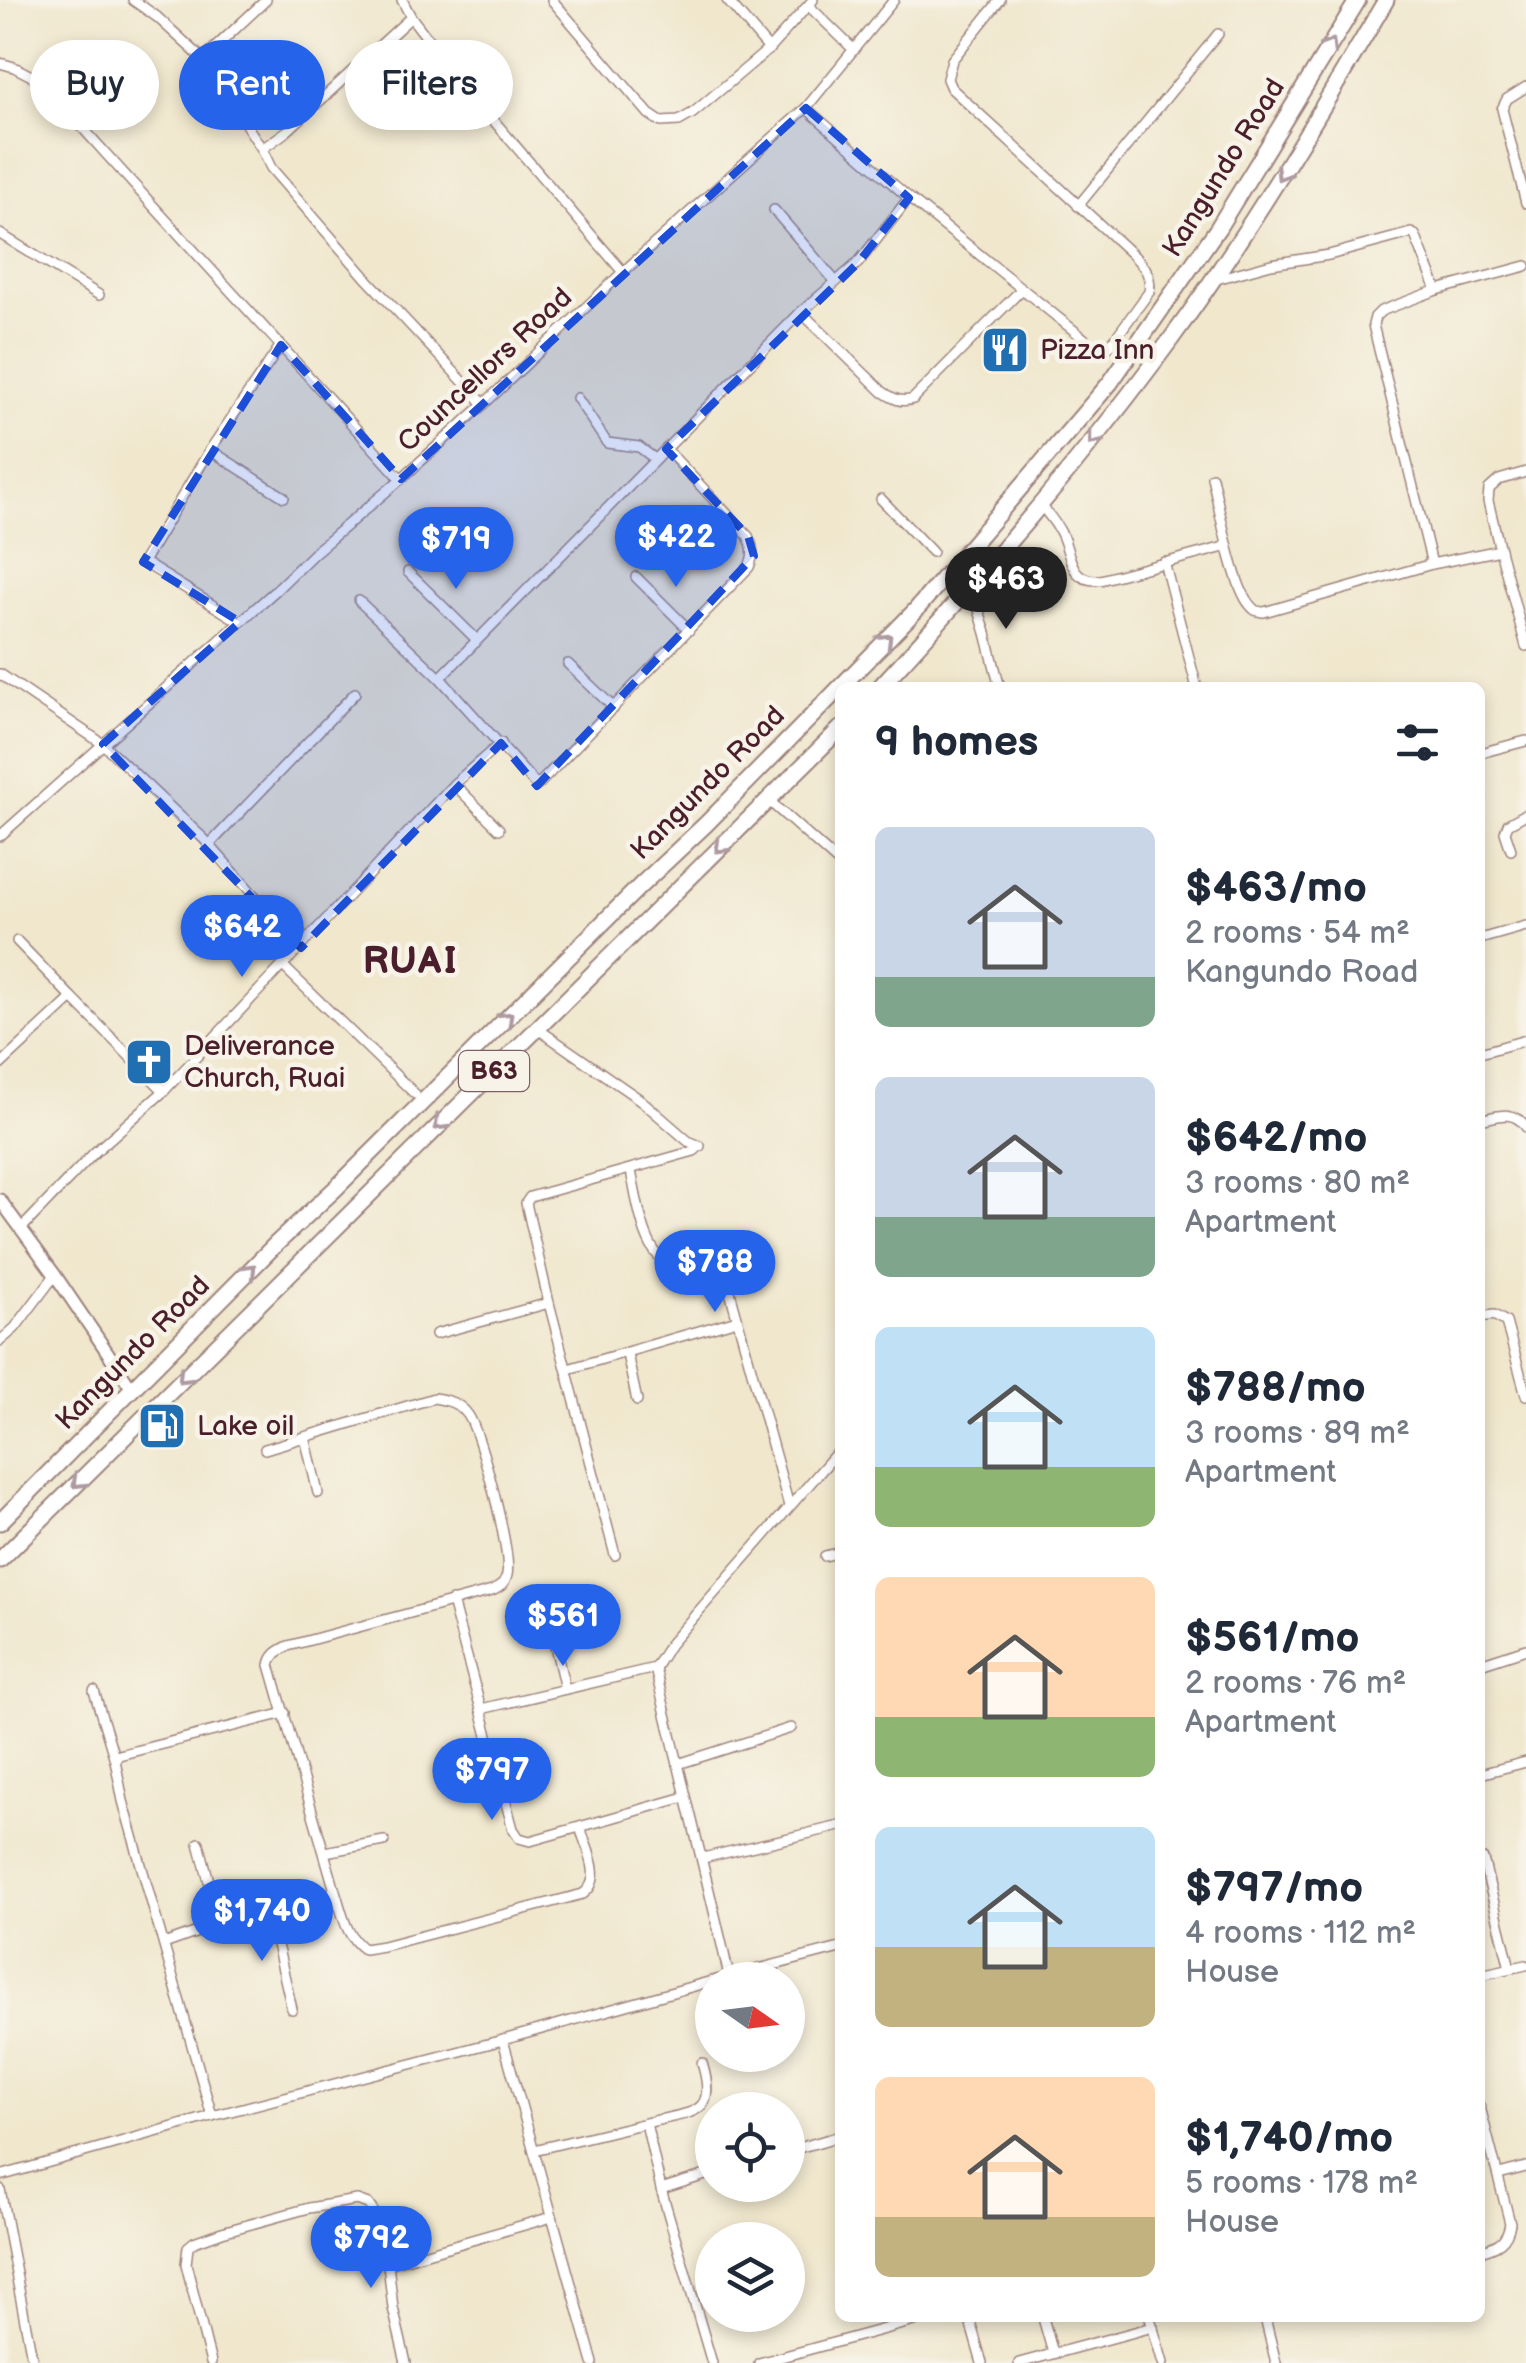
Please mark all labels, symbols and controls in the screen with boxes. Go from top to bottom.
one-way arrow [1318,38,1337,56]
chip: Buy [30,40,159,130]
chip: Rent [179,40,325,130]
chip: Filters [345,40,513,130]
street label: Kangundo Road [1156,73,1292,263]
one-way arrow [1276,163,1295,181]
street label: Councellors Road [391,281,579,459]
restaurant icon: Pizza Inn [979,324,1031,376]
place label: Pizza Inn [1040,334,1154,367]
one-way arrow [1088,427,1106,445]
pin: $422 [617,505,735,590]
pin: $719 [397,507,515,592]
text: $422 [637,518,715,557]
text: $719 [421,520,491,559]
pin: $463 [947,547,1065,632]
text: $463 [967,560,1045,599]
one-way arrow [874,634,892,652]
street label: Kangundo Road [624,699,792,867]
icon: filters [1390,715,1445,770]
text: 9 homes [875,717,1038,768]
one-way arrow [715,835,733,853]
text: $463/mo [1185,863,1367,914]
icon: home [955,867,1075,987]
pin: $642 [183,895,301,980]
text: $642 [203,908,281,947]
text: 2 rooms · 54 m² [1185,914,1410,953]
district label: RUAI [363,939,459,984]
text: Kangundo Road [1185,953,1418,992]
one-way arrow [496,1012,514,1030]
place label: Deliverance Church, Ruai [184,1030,345,1095]
church icon: Deliverance Church, Ruai [123,1036,175,1088]
road number: B63 [459,1051,529,1091]
one-way arrow [433,1113,451,1131]
text: $642/mo [1185,1113,1367,1164]
icon: home [955,1117,1075,1237]
text: 3 rooms · 80 m² [1185,1164,1410,1203]
text: Apartment [1185,1203,1336,1242]
pin: $788 [656,1230,774,1315]
text: $788 [676,1243,754,1282]
one-way arrow [239,1264,257,1282]
street label: Kangundo Road [49,1269,217,1437]
text: $788/mo [1185,1363,1366,1414]
one-way arrow [178,1366,196,1384]
icon: home [955,1367,1075,1487]
fuel station icon: Lake oil [136,1400,188,1452]
place label: Lake oil [197,1410,294,1443]
text: 3 rooms · 89 m² [1185,1414,1410,1453]
text: Apartment [1185,1453,1336,1492]
one-way arrow [72,1470,90,1488]
pin: $561 [504,1584,622,1669]
text: $561 [527,1597,599,1636]
text: $561/mo [1185,1613,1359,1664]
icon: home [955,1617,1075,1737]
text: 2 rooms · 76 m² [1185,1664,1406,1703]
text: Apartment [1185,1703,1336,1742]
pin: $797 [433,1738,551,1823]
text: $797 [454,1751,530,1790]
text: $797/mo [1185,1863,1363,1914]
icon: home [955,1867,1075,1987]
pin: $1,740 [181,1879,343,1964]
text: $1,740 [213,1892,311,1931]
text: 4 rooms · 112 m² [1185,1914,1416,1953]
text: House [1185,1953,1279,1992]
north arrow [695,1962,805,2072]
map controls [695,1962,805,2332]
button: locate [695,2092,805,2202]
text: $1,740/mo [1185,2113,1393,2164]
icon: home [955,2117,1075,2237]
text: 5 rooms · 178 m² [1185,2164,1418,2203]
text: House [1185,2203,1279,2242]
pin: $792 [312,2206,430,2291]
text: $792 [333,2219,409,2258]
button: layers [695,2222,805,2332]

